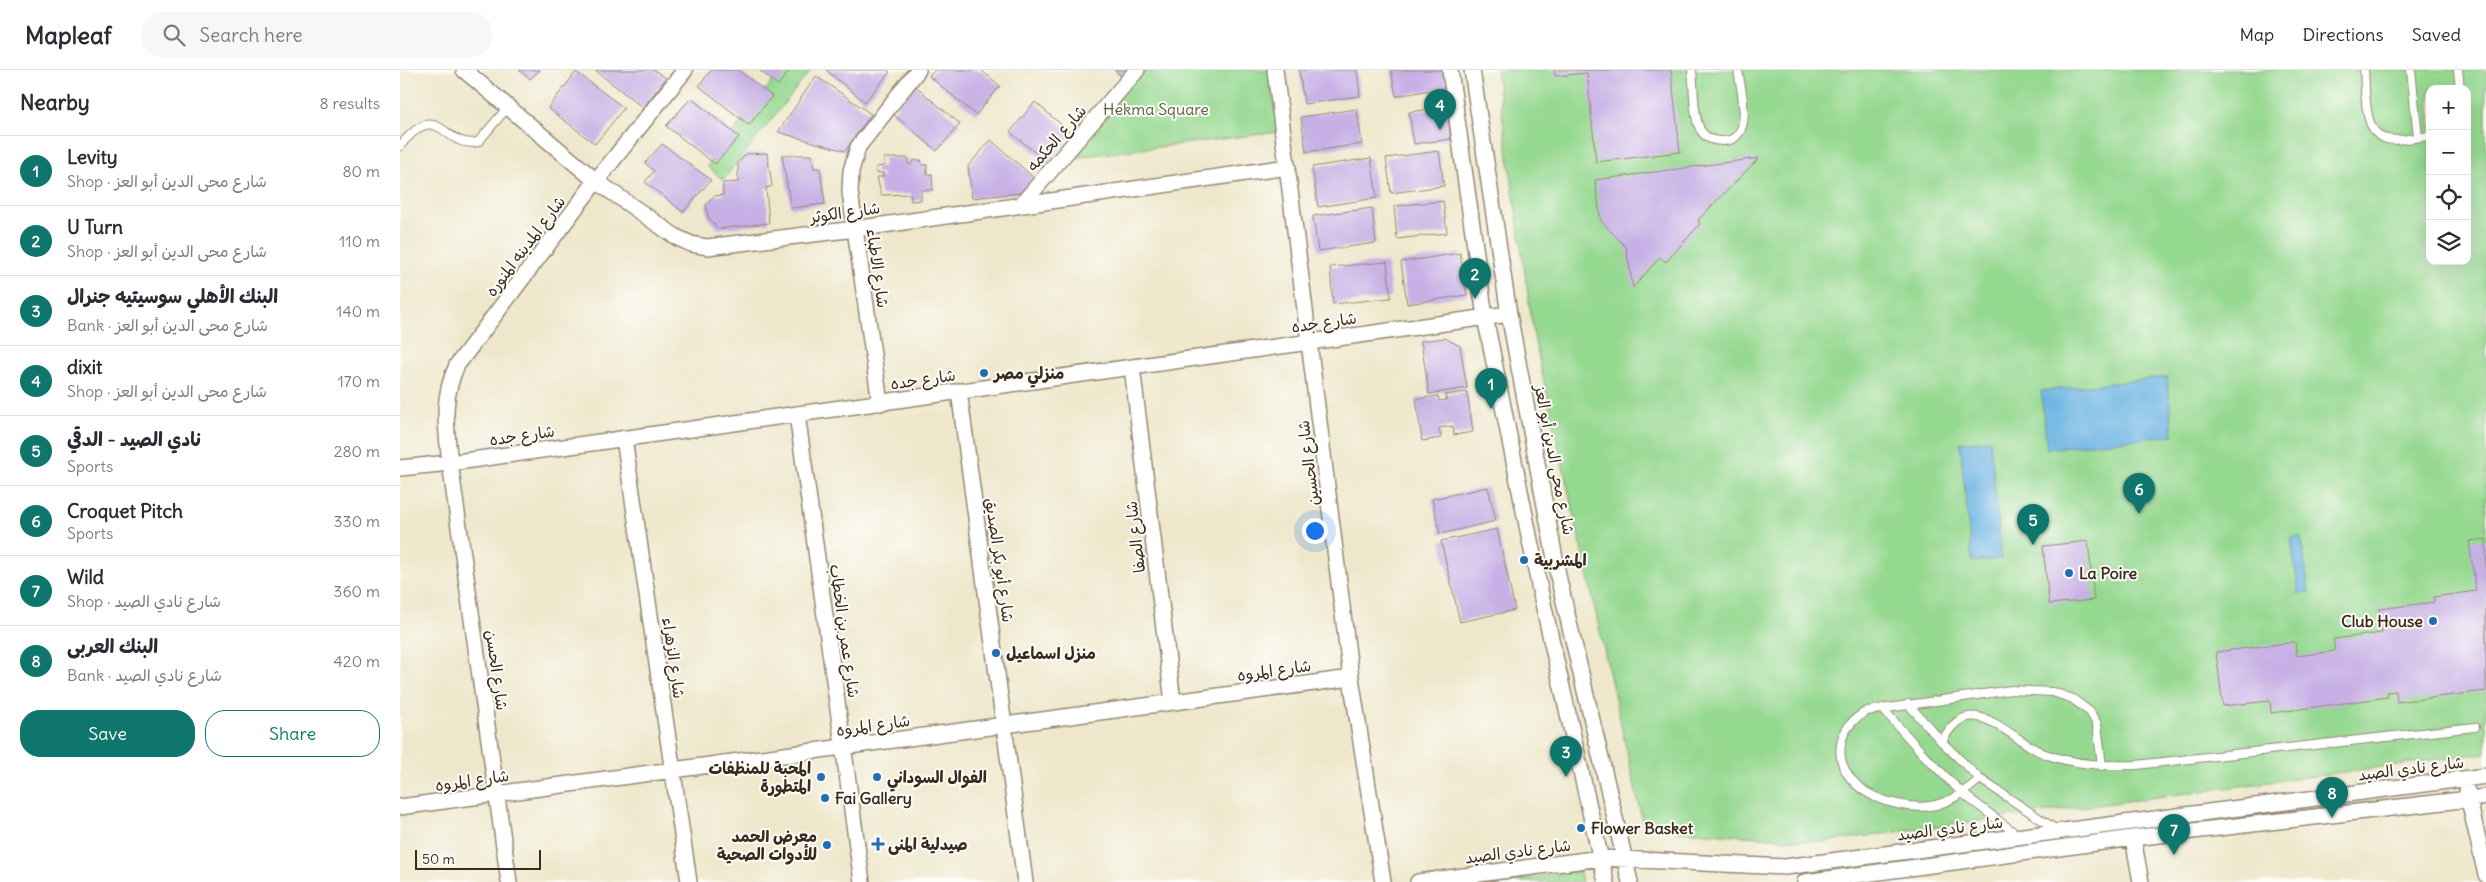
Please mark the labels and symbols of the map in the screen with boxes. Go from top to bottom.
pin: 4 [1424,89,1456,130]
park label: Hekma Square [1103,99,1209,119]
street label: شارع الحكمه [1022,101,1092,177]
street label: شارع المدينه المنوره [481,192,571,301]
street label: شارع الكوثر [807,197,881,229]
street label: شارع الاطباء [861,227,893,309]
pin: 2 [1459,258,1491,299]
street label: شارع جده [1290,308,1358,338]
place label: منزلي مصر [992,363,1064,388]
street label: شارع جده [889,365,957,395]
marker: منزلي مصر [978,367,990,379]
pin: 1 [1475,368,1507,409]
street label: شارع محى الدين أبو العز [1528,381,1579,537]
street label: شارع الحسين [1293,419,1325,507]
street label: شارع جده [488,421,556,451]
pin: 6 [2123,473,2155,514]
street label: شارع أبو بكر الصديق [979,497,1019,624]
street label: شارع الصفا [1121,500,1151,574]
pin: 5 [2017,504,2049,545]
your location [1302,518,1328,544]
place label: المشربية [1534,550,1587,570]
marker: المشربية [1518,554,1530,566]
street label: شارع عمر بن الخطاب [824,563,864,699]
place label: La Poire [2079,563,2137,583]
marker: La Poire [2063,567,2075,579]
place label: Club House [2341,611,2423,631]
marker: Club House [2427,615,2439,627]
street label: شارع الزهراء [656,616,690,700]
street label: شارع الحسن [479,628,513,712]
place label: منزل اسماعيل [1006,643,1096,663]
marker: منزل اسماعيل [990,647,1002,659]
street label: شارع المروه [1236,655,1313,687]
street label: شارع المروه [835,710,912,742]
pin: 3 [1550,736,1582,777]
street label: شارع نادي الصيد [2357,752,2465,786]
place label: المحبة للمنظفات المتطورة [709,758,811,798]
street label: شارع المروه [434,765,511,797]
place label: الفوال السوداني [887,767,987,792]
marker: المحبة للمنظفات المتطورة [815,771,827,783]
marker: الفوال السوداني [871,771,883,783]
pin: 8 [2316,777,2348,818]
place label: Fai Gallery [835,788,912,809]
marker: Fai Gallery [819,792,831,804]
street label: شارع نادي الصيد [1896,812,2004,846]
pin: 7 [2158,814,2190,855]
place label: Flower Basket [1591,818,1694,838]
marker: Flower Basket [1575,822,1587,834]
place label: معرض الحمد للأدوات الصحية [717,826,817,865]
place label: صيدلية المنى [888,834,968,855]
street label: شارع نادي الصيد [1464,835,1572,869]
marker: صيدلية المنى [872,838,884,850]
marker: معرض الحمد للأدوات الصحية [821,839,833,851]
scale bar [415,847,541,870]

